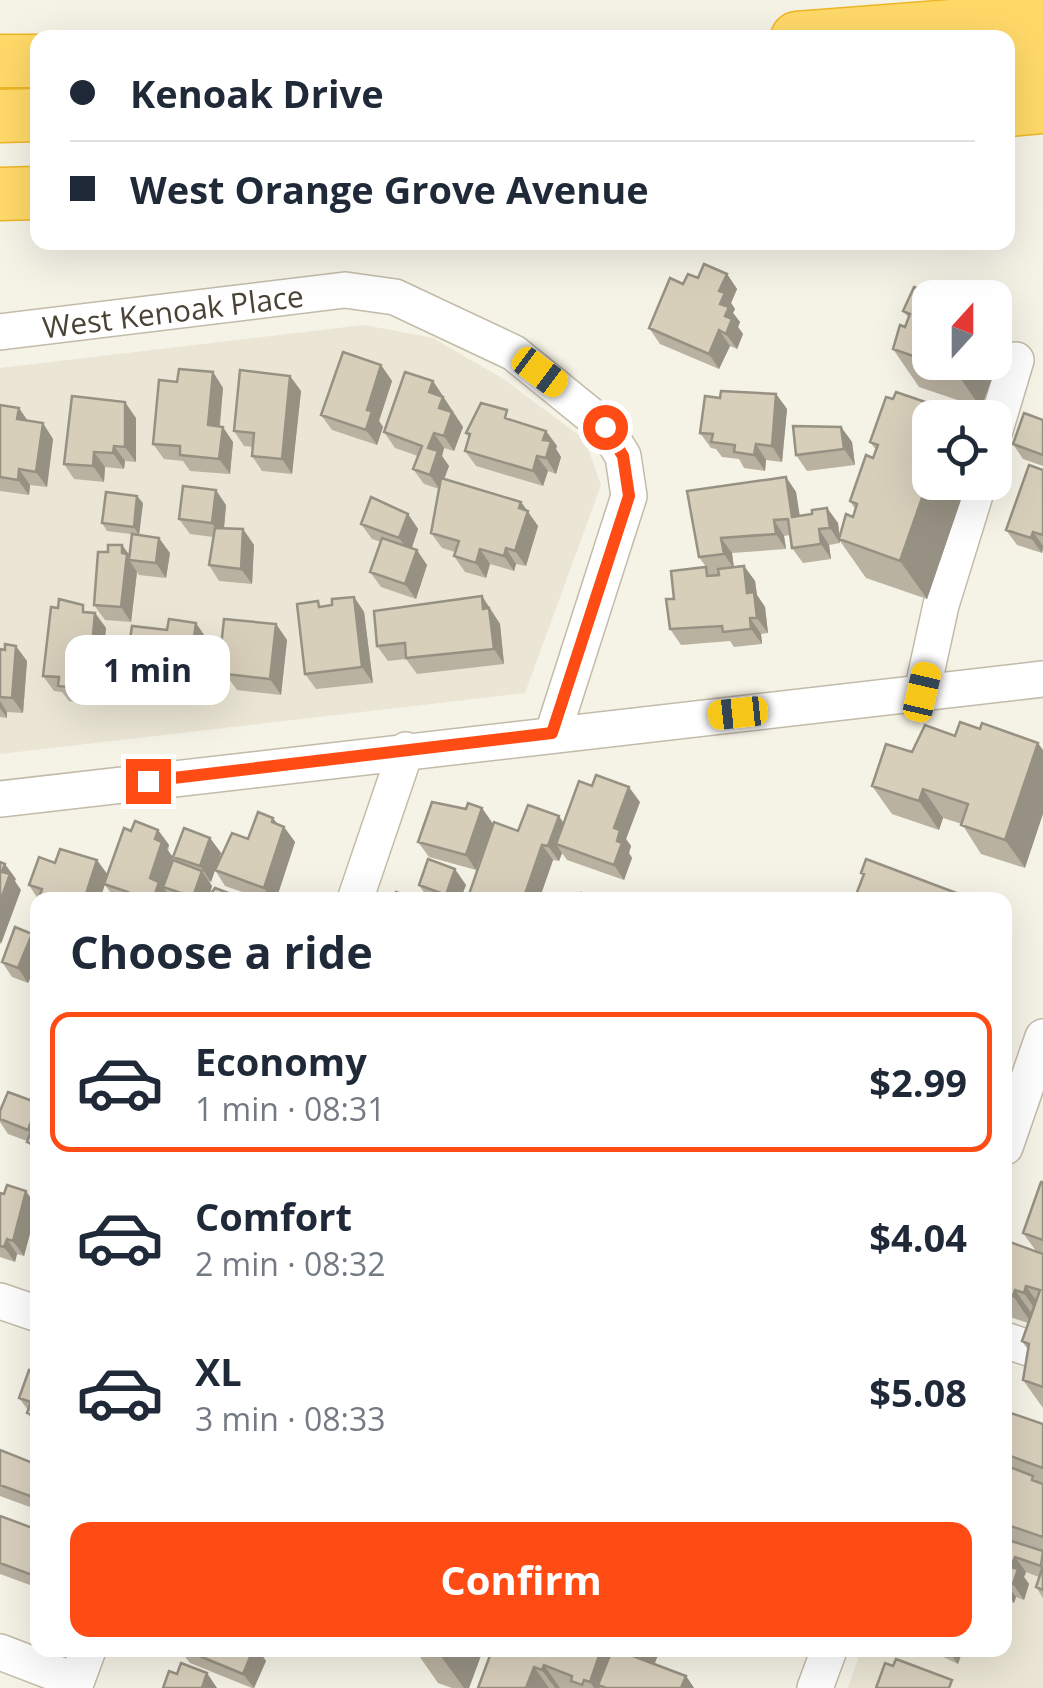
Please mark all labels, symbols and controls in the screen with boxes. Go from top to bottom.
text: Kenoak Drive [130,67,384,119]
text: West Orange Grove Avenue [130,163,649,215]
street label: West Kenoak Place [40,275,306,347]
north arrow [912,280,1012,380]
map controls [912,280,1012,500]
car [507,342,573,402]
button: locate [912,400,1012,500]
route start [583,405,628,450]
callout: 1 min [66,636,230,706]
text: 1 min [103,648,192,691]
car [901,659,943,725]
car [707,695,769,731]
route end [126,759,171,804]
text: Choose a ride [70,921,373,982]
text: Economy [195,1035,367,1087]
icon: car [75,1037,165,1127]
text: $2.99 [869,1056,967,1108]
text: 1 min · 08:31 [195,1087,386,1130]
text: Comfort [195,1190,352,1242]
icon: car [75,1192,165,1282]
text: $4.04 [869,1211,967,1263]
text: 2 min · 08:32 [195,1242,386,1285]
text: XL [195,1345,242,1397]
icon: car [75,1347,165,1437]
text: $5.08 [869,1366,967,1418]
text: 3 min · 08:33 [195,1397,386,1440]
button: Confirm [70,1522,972,1637]

